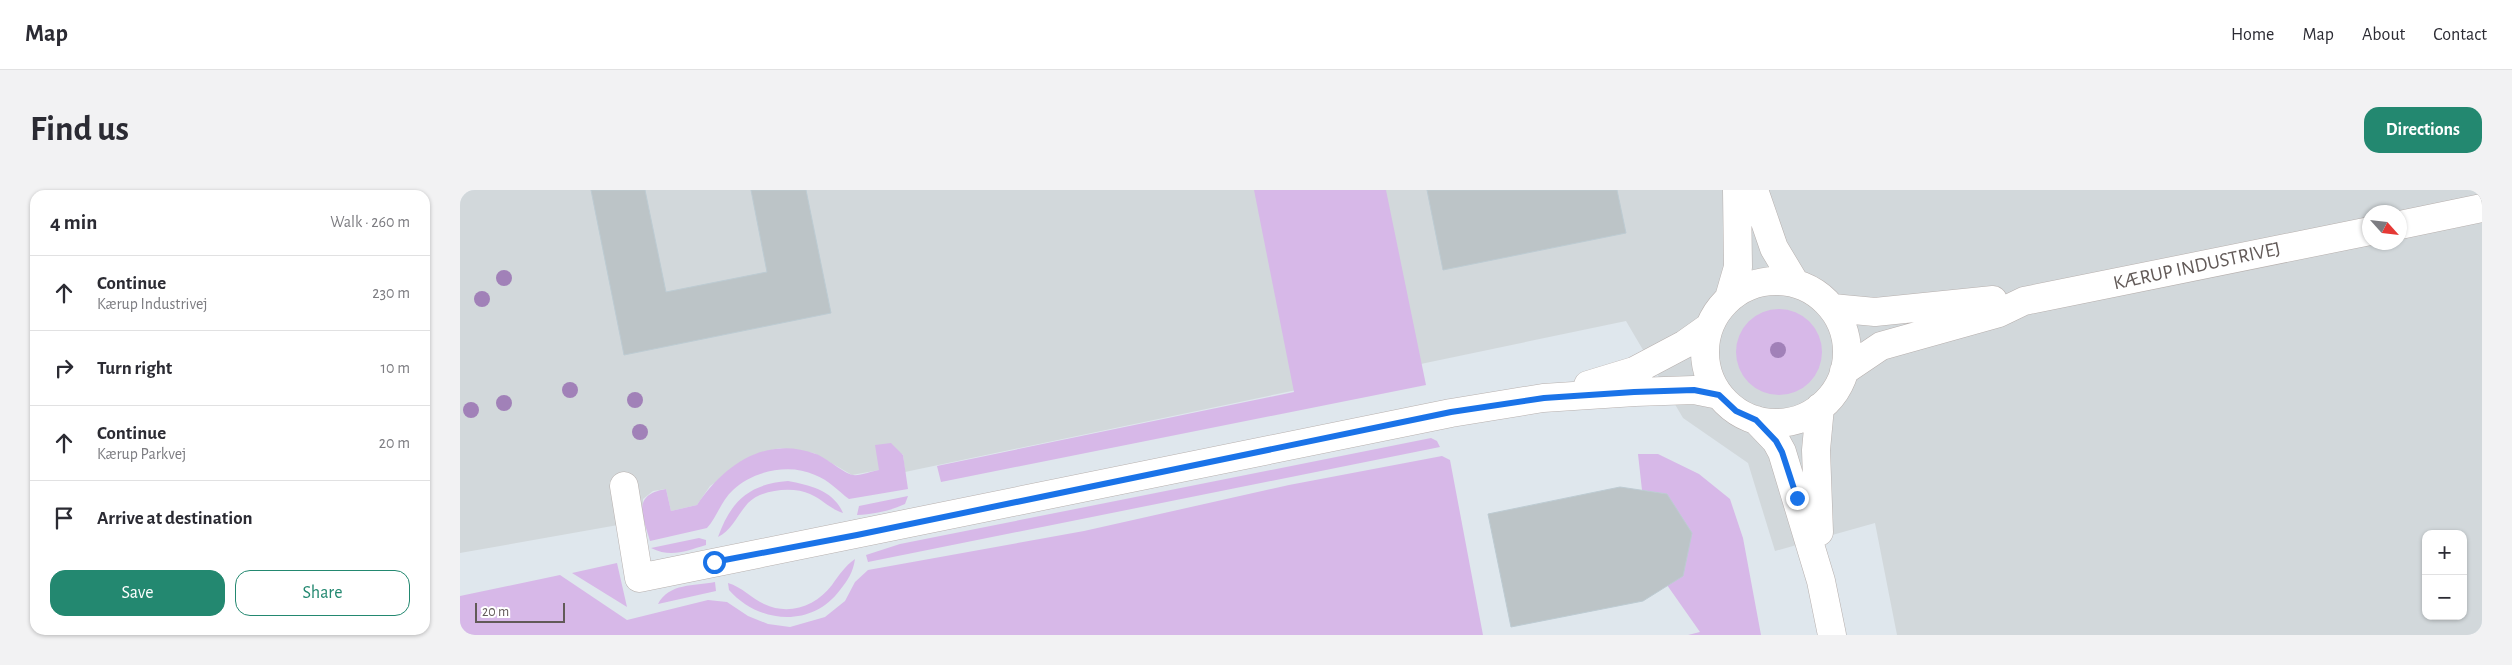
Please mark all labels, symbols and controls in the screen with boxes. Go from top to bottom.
text: Map [25,22,68,46]
text: Home [2231,26,2274,44]
text: Map [2302,26,2334,44]
text: About [2362,26,2405,44]
text: Contact [2433,26,2487,44]
button: Directions [2364,107,2482,153]
text: Find us [30,112,129,147]
north arrow [2362,205,2407,250]
text: 4 min [50,212,97,233]
text: Walk · 260 m [330,214,410,230]
street label: KÆRUP INDUSTRIVEJ [2111,238,2283,294]
text: Continue [97,274,166,293]
icon: ahead [50,279,78,307]
text: 230 m [372,285,410,301]
text: Kærup Industrivej [97,296,208,312]
icon: right [50,354,78,382]
text: Turn right [97,359,172,378]
text: 10 m [381,360,410,376]
text: Continue [97,424,166,443]
icon: ahead [50,429,78,457]
text: 20 m [379,435,410,451]
text: Kærup Parkvej [97,446,186,462]
route end [1786,487,1809,510]
icon: arrive [50,504,78,532]
text: Arrive at destination [97,509,253,528]
map controls [2422,530,2467,620]
button: + [2422,530,2467,575]
route start [703,551,726,574]
button: Save [50,570,225,616]
button: Share [235,570,410,616]
button: − [2422,575,2467,620]
scale bar [475,600,565,623]
text: 20 m [482,605,509,619]

